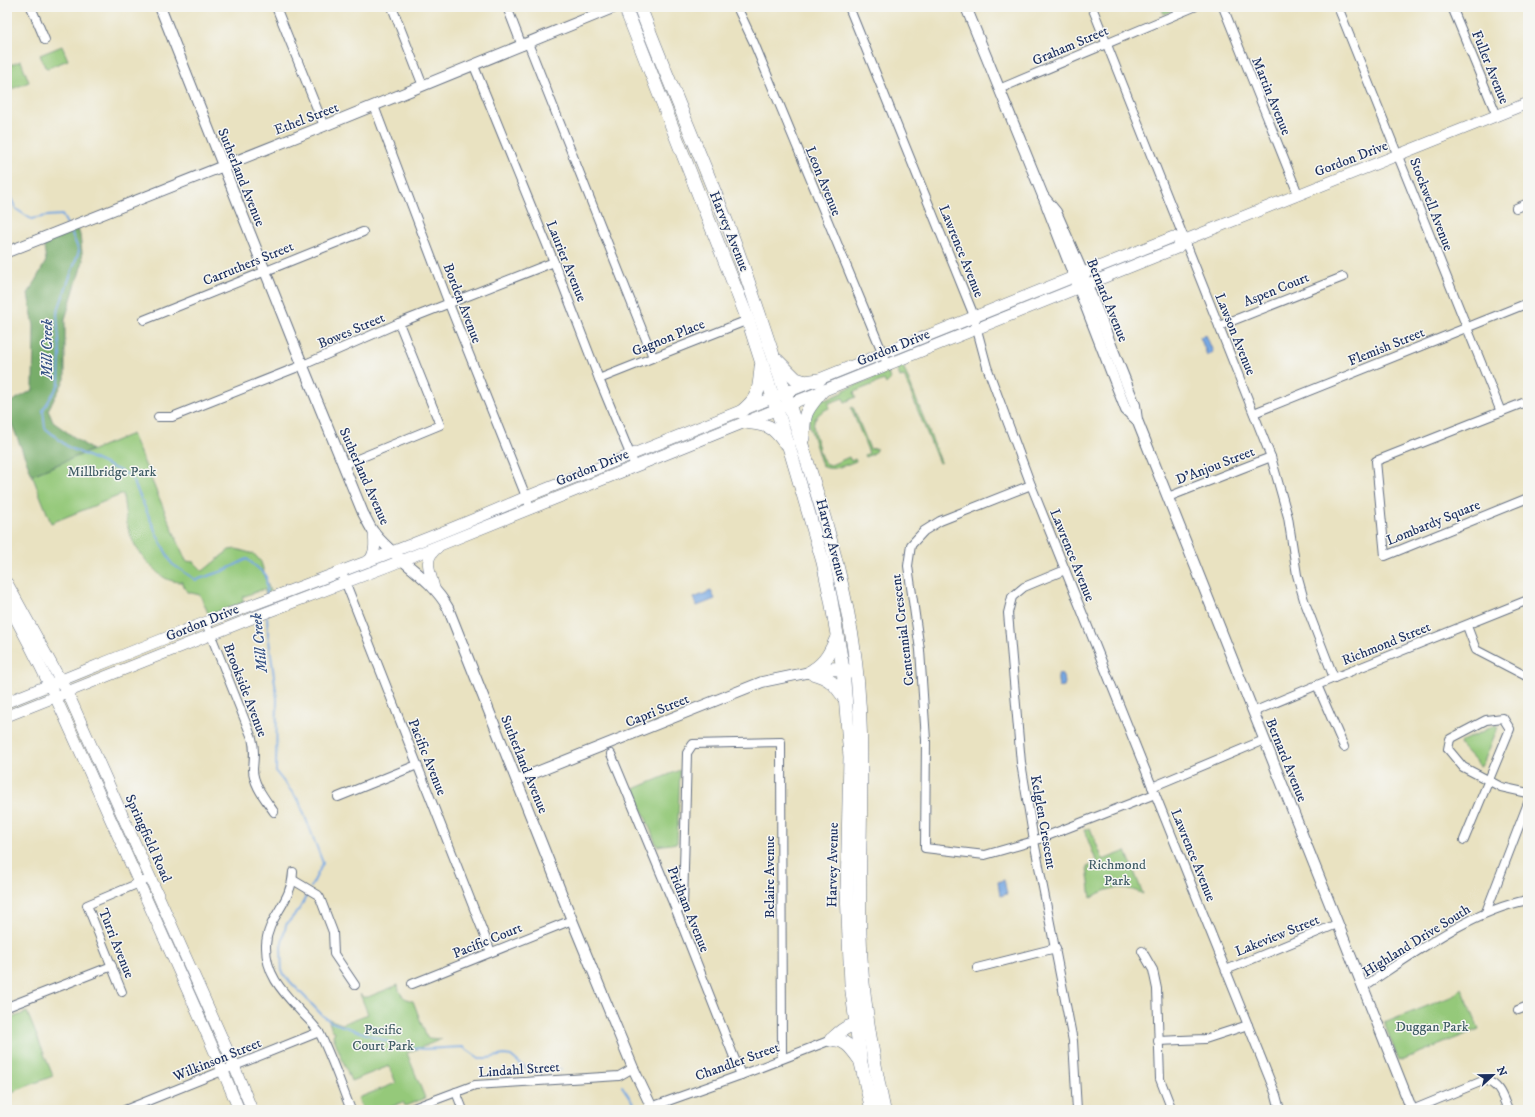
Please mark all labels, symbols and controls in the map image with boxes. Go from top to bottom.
street label: Graham Street [1030,22,1112,70]
street label: Fuller Avenue [1467,28,1513,107]
street label: Martin Avenue [1247,55,1295,138]
street label: Ethel Street [271,98,342,139]
street label: Sutherland Avenue [213,126,269,229]
street label: Gordon Drive [1312,137,1391,181]
street label: Leon Avenue [801,144,845,219]
street label: Stockwell Avenue [1405,155,1457,254]
street label: Harvey Avenue [705,189,753,274]
street label: Lawrence Avenue [934,202,988,301]
street label: Laurier Avenue [542,218,591,305]
street label: Carruthers Street [200,237,297,290]
street label: Bernard Avenue [1082,256,1132,345]
street label: Borden Avenue [439,261,486,346]
street label: Aspen Court [1241,268,1312,311]
street label: Lawson Avenue [1210,291,1260,378]
street label: Bowes Street [315,309,388,353]
street label: Gagnon Place [629,315,708,361]
water label: Mill Creek [38,319,57,380]
street label: Flemish Street [1346,323,1428,370]
street label: Gordon Drive [854,325,933,371]
street label: Sutherland Avenue [335,425,394,528]
street label: D'Anjou Street [1173,443,1258,489]
street label: Gordon Drive [553,445,632,491]
park label: Millbridge Park [68,463,157,481]
street label: Lombardy Square [1384,496,1483,550]
street label: Harvey Avenue [811,497,851,584]
street label: Lawrence Avenue [1045,506,1099,605]
street label: Centennial Crescent [887,572,919,687]
street label: Gordon Drive [163,600,242,646]
water label: Mill Creek [247,612,272,675]
street label: Richmond Street [1339,618,1434,670]
street label: Brookside Avenue [219,641,271,740]
street label: Capri Street [623,690,692,732]
street label: Sutherland Avenue [496,713,552,816]
street label: Pacific Avenue [404,716,451,798]
street label: Bernard Avenue [1261,716,1311,805]
street label: Kelglen Crescent [1026,774,1060,871]
street label: Springfield Road [121,792,175,885]
street label: Lawrence Avenue [1166,806,1220,905]
street label: Harvey Avenue [823,822,843,908]
street label: Belaire Avenue [761,835,779,918]
park label: Richmond Park [1088,856,1146,890]
street label: Pridham Avenue [663,864,714,955]
street label: Highland Drive South [1359,900,1474,981]
street label: Turri Avenue [94,906,138,981]
street label: Lakeview Street [1233,911,1323,961]
street label: Pacific Court [450,919,525,963]
park label: Duggan Park [1395,1018,1469,1036]
park label: Pacific Court Park [352,1021,414,1055]
street label: Wilkinson Street [170,1034,265,1086]
street label: Chandler Street [693,1038,782,1085]
north arrow [1473,1055,1513,1095]
street label: Lindahl Street [478,1058,561,1082]
text: N [1493,1065,1510,1078]

